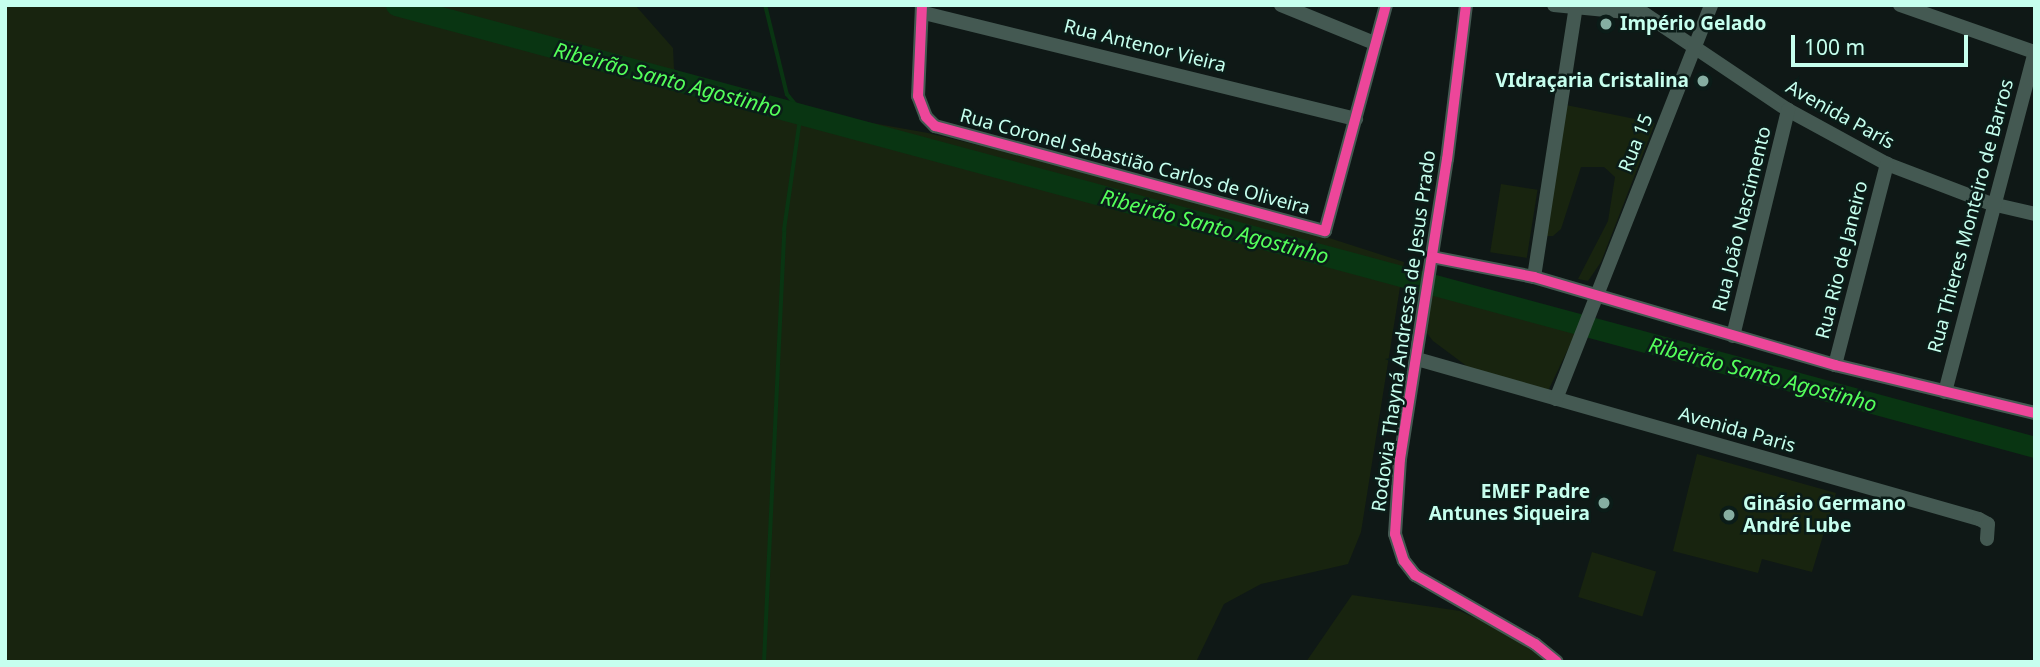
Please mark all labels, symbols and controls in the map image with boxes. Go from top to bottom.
place label: Império Gelado [1620,13,1766,35]
street label: Rua Antenor Vieira [1061,15,1229,77]
marker: Império Gelado [1598,16,1614,32]
scale bar [1795,21,1972,65]
text: 100 m [1804,33,1865,61]
water label: Ribeirão Santo Agostinho [551,36,785,122]
place label: VIdraçaria Cristalina [1495,70,1689,92]
marker: VIdraçaria Cristalina [1695,73,1711,89]
street label: Avenida París [1782,76,1898,154]
street label: Rua Thieres Monteiro de Barros [1923,77,2019,355]
street label: Rua Coronel Sebastião Carlos de Oliveira [957,104,1313,220]
street label: Rua 15 [1614,110,1658,176]
street label: Rua João Nascimento [1708,124,1776,314]
street label: Rodovia Thayná Andressa de Jesus Prado [1367,149,1441,513]
street label: Rua Rio de Janeiro [1811,179,1873,341]
water label: Ribeirão Santo Agostinho [1098,183,1332,269]
water label: Ribeirão Santo Agostinho [1646,331,1880,417]
street label: Avenida Paris [1676,402,1798,458]
place label: EMEF Padre Antunes Siqueira [1429,481,1590,525]
place label: Ginásio Germano André Lube [1743,493,1906,537]
marker: EMEF Padre Antunes Siqueira [1596,495,1612,511]
marker: Ginásio Germano André Lube [1721,507,1737,523]

